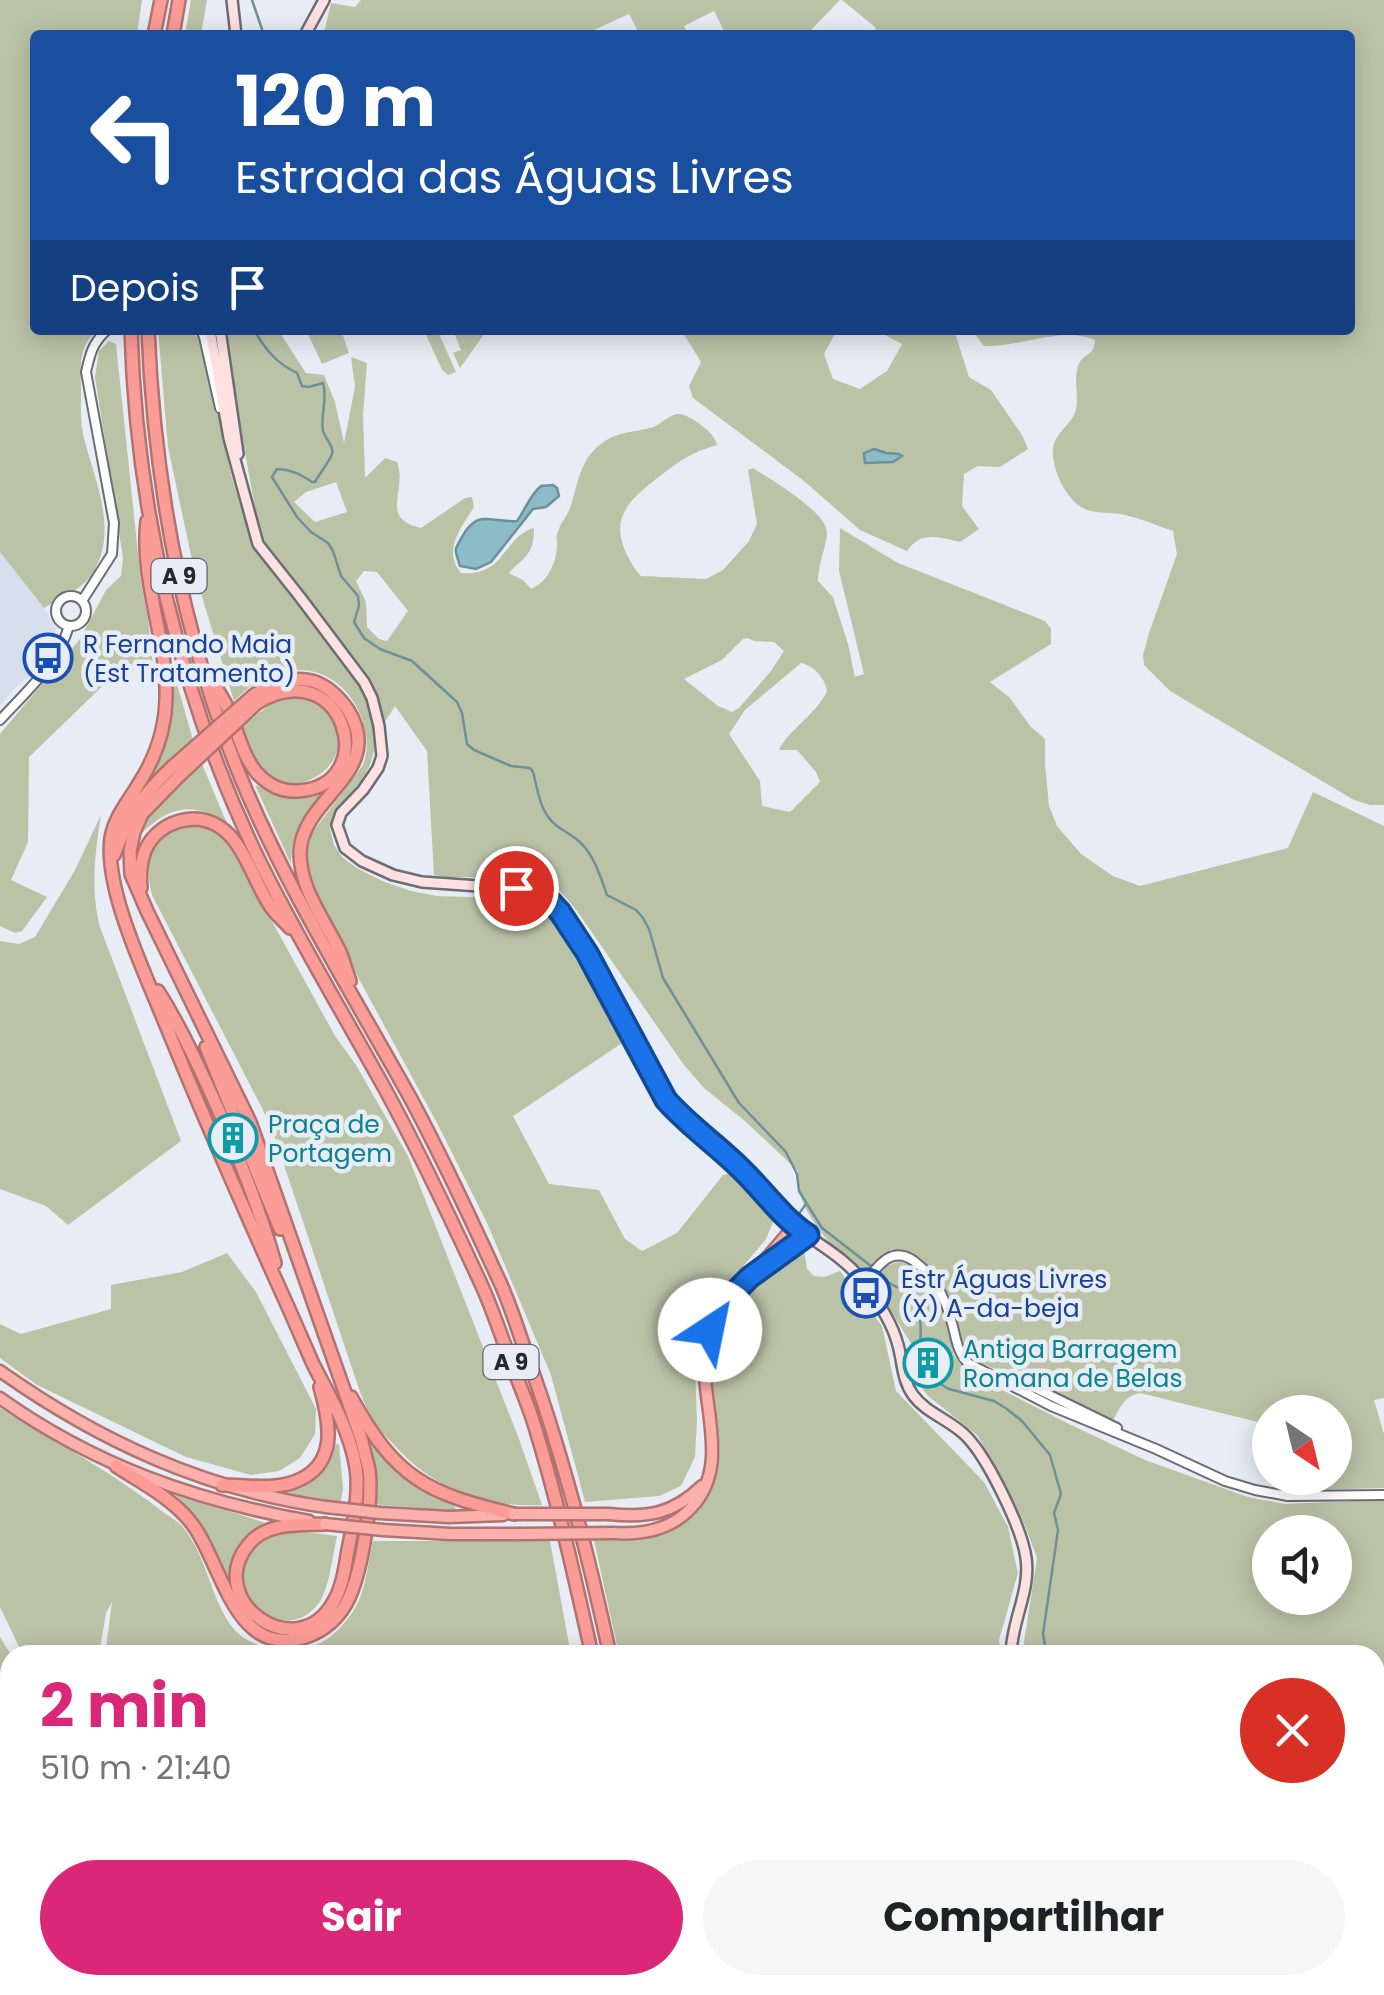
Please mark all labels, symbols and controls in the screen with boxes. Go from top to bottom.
text: 120 m [235,52,436,151]
icon: left [70,70,200,200]
text: Estrada das Águas Livres [235,146,794,209]
icon: arrive [220,260,275,315]
text: Depois [70,261,200,314]
road number: A 9 [152,559,206,593]
place label: R Fernando Maia (Est Tratamento) [83,627,295,691]
bus stop icon: R Fernando Maia (Est Tratamento) [22,632,74,684]
pin [474,846,559,931]
icon: arrive [489,861,544,916]
place label: Praça de Portagem [268,1107,392,1171]
building icon: Praça de Portagem [207,1112,259,1164]
place label: Estr Águas Livres (X) A-da-beja [901,1262,1107,1326]
bus stop icon: Estr Águas Livres (X) A-da-beja [840,1267,892,1319]
position arrow [658,1278,762,1382]
place label: Antiga Barragem Romana de Belas [963,1332,1182,1396]
building icon: Antiga Barragem Romana de Belas [902,1337,954,1389]
road number: A 9 [484,1345,538,1379]
north arrow [1252,1395,1352,1495]
map controls [1252,1395,1352,1615]
button: sound [1252,1515,1352,1615]
text: 2 min [40,1664,209,1748]
button: close [1240,1678,1345,1783]
text: 510 m · 21:40 [40,1745,232,1790]
button: Sair [40,1860,683,1975]
button: Compartilhar [703,1860,1345,1975]

